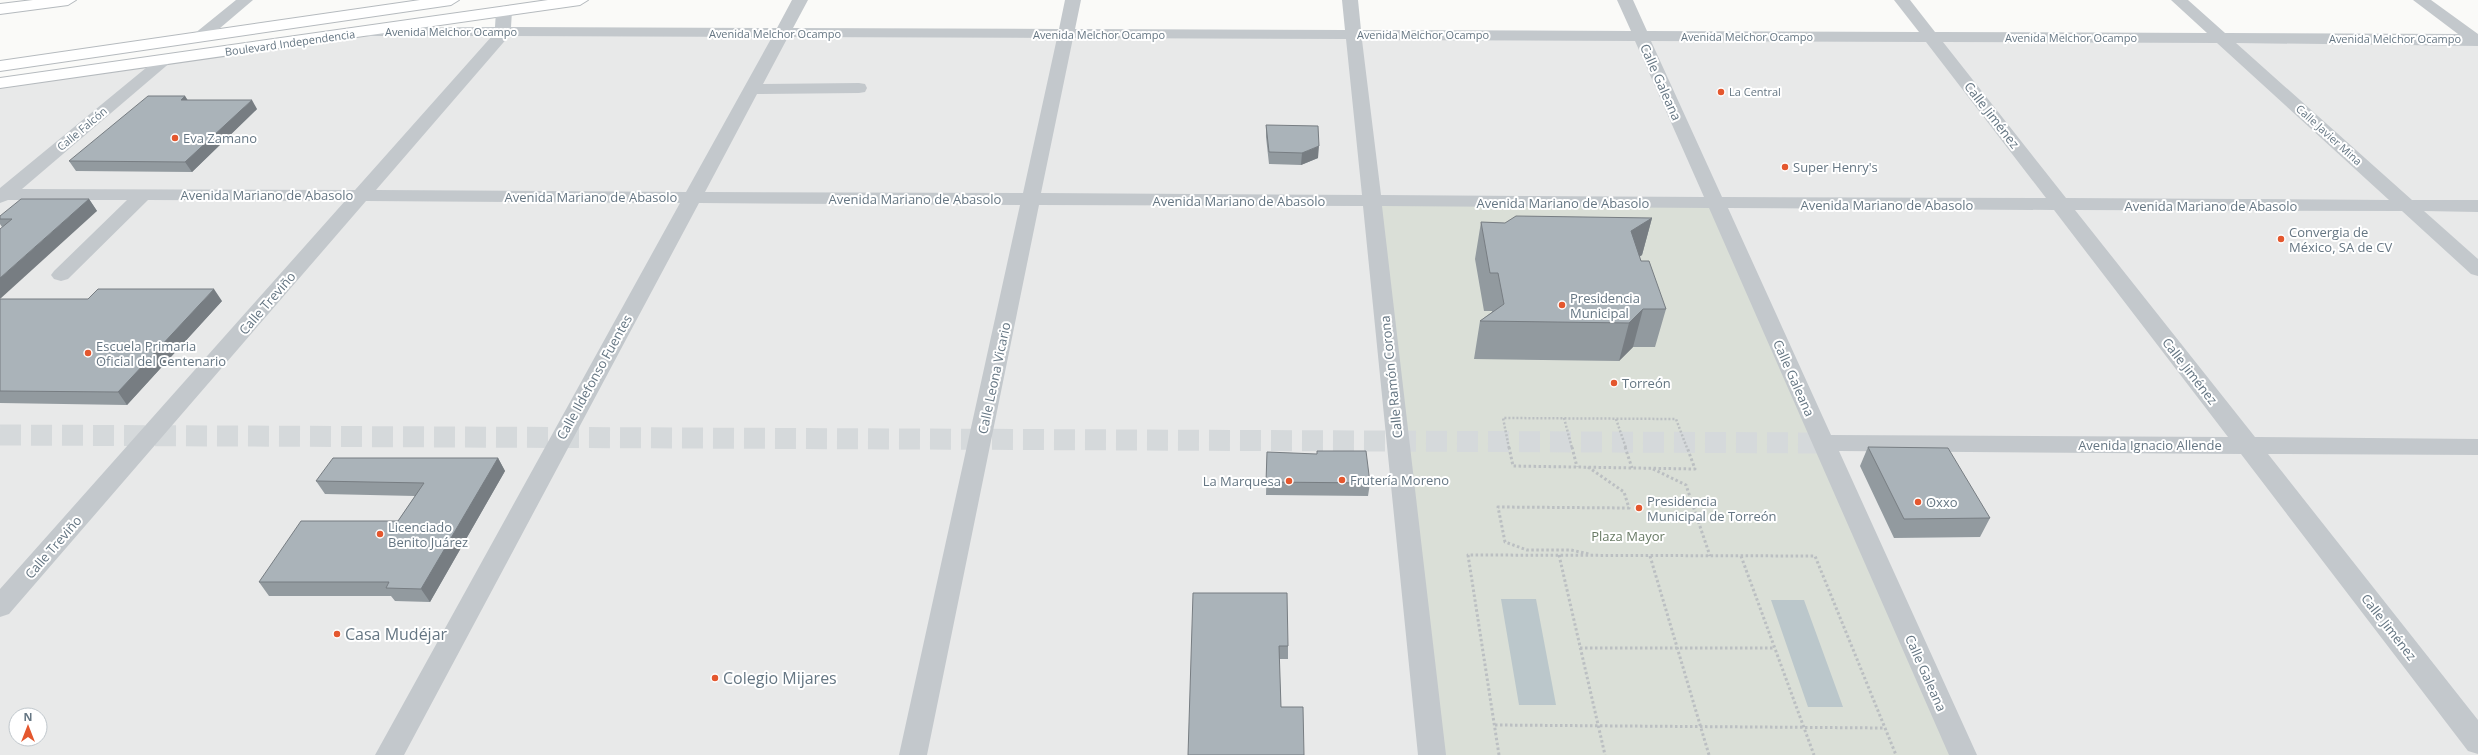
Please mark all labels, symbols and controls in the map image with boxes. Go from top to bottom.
street label: Avenida Melchor Ocampo [385,24,517,39]
street label: Boulevard Independencia [224,26,356,59]
street label: Avenida Melchor Ocampo [709,26,841,41]
street label: Avenida Melchor Ocampo [1033,27,1165,42]
street label: Avenida Melchor Ocampo [1357,27,1489,42]
street label: Avenida Melchor Ocampo [1681,29,1813,44]
street label: Avenida Melchor Ocampo [2005,30,2137,45]
street label: Avenida Melchor Ocampo [2329,31,2461,46]
street label: Calle Galeana [1636,41,1686,123]
street label: Calle Jiménez [1960,78,2024,152]
place label: La Central [1729,84,1781,99]
marker: La Central [1716,87,1726,97]
street label: Calle Javier Mina [2293,101,2366,168]
street label: Calle Falcón [54,103,110,154]
place label: Eva Zamano [183,129,257,147]
marker: Eva Zamano [170,133,180,143]
place label: Super Henry's [1793,158,1878,176]
marker: Super Henry's [1780,162,1790,172]
street label: Avenida Mariano de Abasolo [181,186,354,204]
street label: Avenida Mariano de Abasolo [505,188,678,206]
street label: Avenida Mariano de Abasolo [829,190,1002,208]
street label: Avenida Mariano de Abasolo [1153,192,1326,210]
street label: Avenida Mariano de Abasolo [1477,194,1650,212]
street label: Avenida Mariano de Abasolo [1801,196,1974,214]
street label: Avenida Mariano de Abasolo [2125,197,2298,215]
place label: Convergia de México, SA de CV [2289,223,2392,256]
marker: Convergia de México, SA de CV [2276,234,2286,244]
street label: Calle Treviño [235,268,299,338]
place label: Presidencia Municipal [1570,289,1640,322]
marker: Presidencia Municipal [1557,300,1567,310]
street label: Calle Ildefonso Fuentes [552,311,636,443]
street label: Calle Ramón Corona [1376,315,1406,439]
street label: Calle Leona Vicario [973,320,1015,436]
street label: Calle Jiménez [2158,334,2222,408]
place label: Escuela Primaria Oficial del Centenario [96,337,226,370]
street label: Calle Galeana [1769,337,1819,419]
marker: Escuela Primaria Oficial del Centenario [83,348,93,358]
place label: Torreón [1622,374,1671,392]
marker: Torreón [1609,378,1619,388]
street label: Avenida Ignacio Allende [2078,436,2222,454]
place label: Frutería Moreno [1350,471,1449,489]
place label: La Marquesa [1203,472,1281,490]
marker: Frutería Moreno [1337,475,1347,485]
marker: La Marquesa [1284,476,1294,486]
place label: Presidencia Municipal de Torreón [1647,492,1777,525]
place label: Oxxo [1926,493,1958,511]
marker: Oxxo [1913,497,1923,507]
marker: Presidencia Municipal de Torreón [1634,503,1644,513]
street label: Calle Treviño [21,512,85,582]
place label: Licenciado Benito Juárez [388,518,468,551]
park label: Plaza Mayor [1591,527,1665,545]
marker: Licenciado Benito Juárez [375,529,385,539]
street label: Calle Jiménez [2357,590,2421,664]
place label: Casa Mudéjar [345,623,448,645]
marker: Casa Mudéjar [332,629,342,639]
street label: Calle Galeana [1901,632,1951,714]
place label: Colegio Mijares [723,667,837,689]
marker: Colegio Mijares [710,673,720,683]
north arrow [8,707,48,747]
text: N [24,709,32,724]

